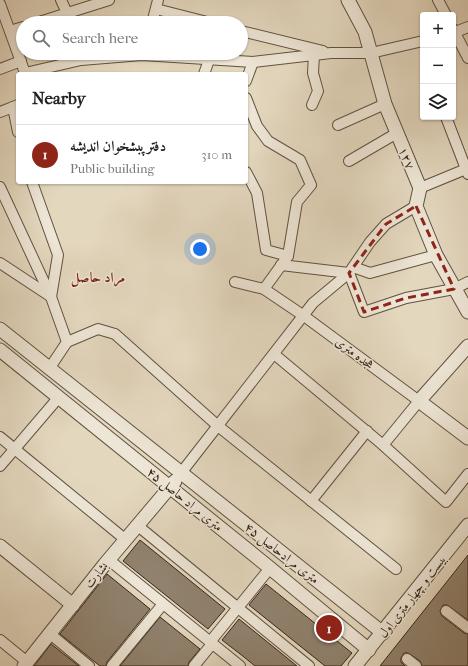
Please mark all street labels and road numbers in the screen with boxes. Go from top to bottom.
street label: ۱۲۷ [396,145,418,171]
street label: هجده متری [333,334,377,372]
street label: ۴۵ متری مراد حاصل [143,464,226,536]
street label: ۴۵ متری مرادحاصل [240,519,322,588]
street label: بیست و چهار متری اول [375,552,450,641]
street label: بشارت [81,559,112,592]

